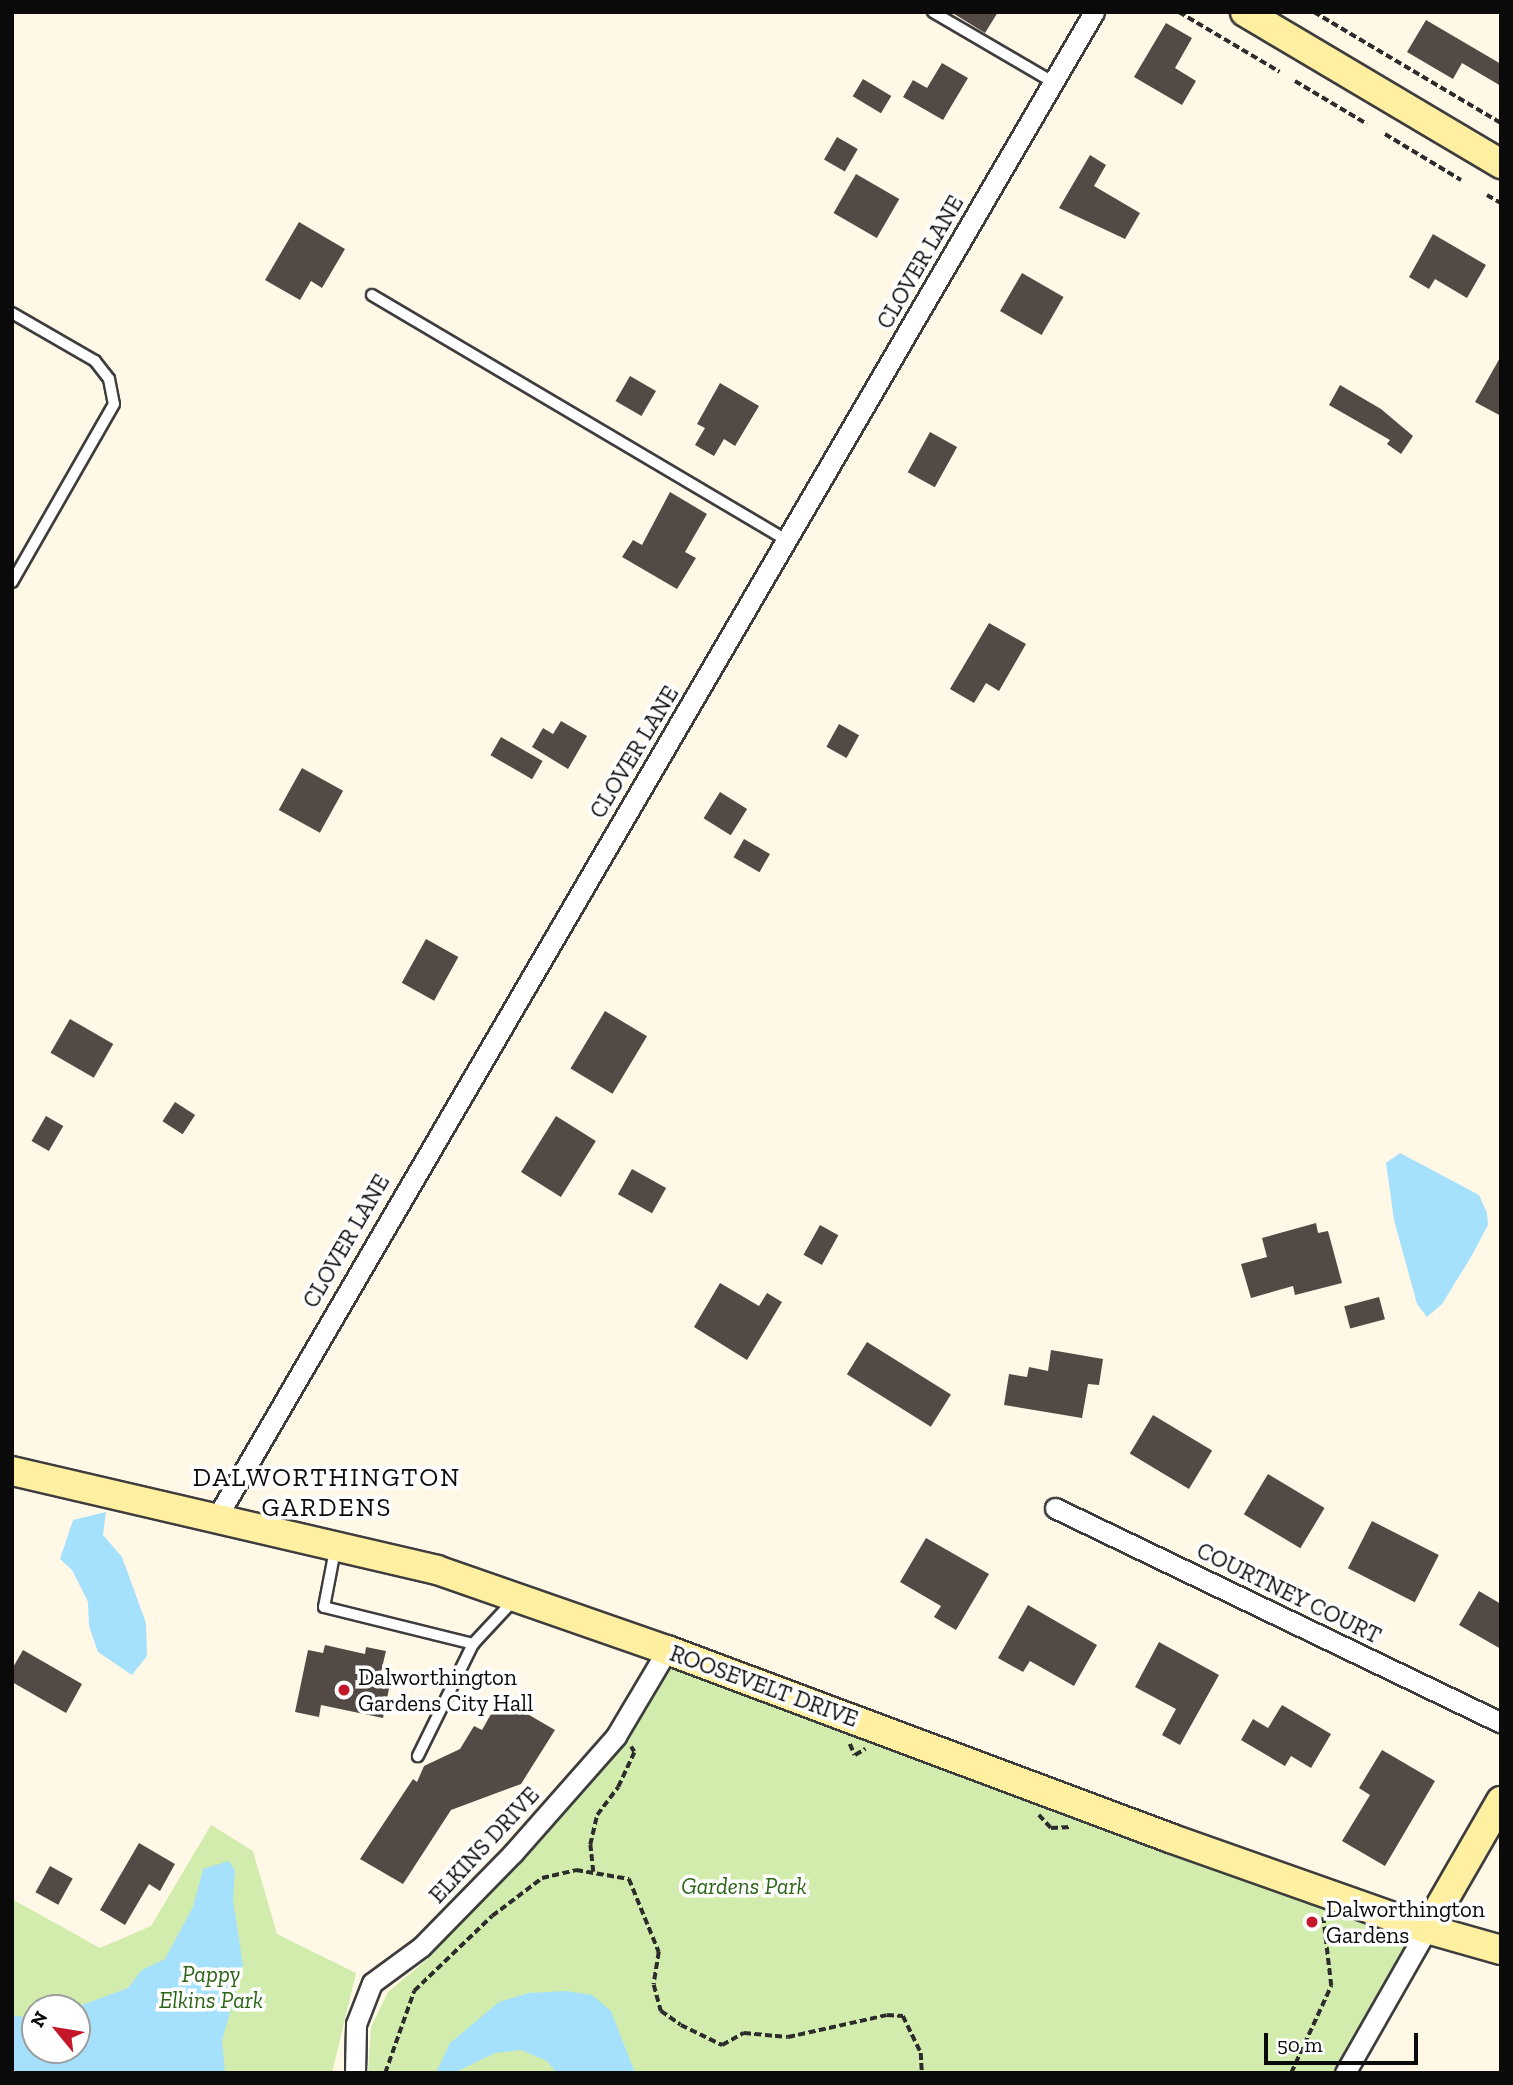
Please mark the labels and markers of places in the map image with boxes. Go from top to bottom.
place label: Dalworthington Gardens City Hall [358,1663,534,1717]
marker: Dalworthington Gardens City Hall [336,1682,352,1698]
place label: Dalworthington Gardens [1326,1895,1485,1949]
marker: Dalworthington Gardens [1304,1914,1320,1930]

